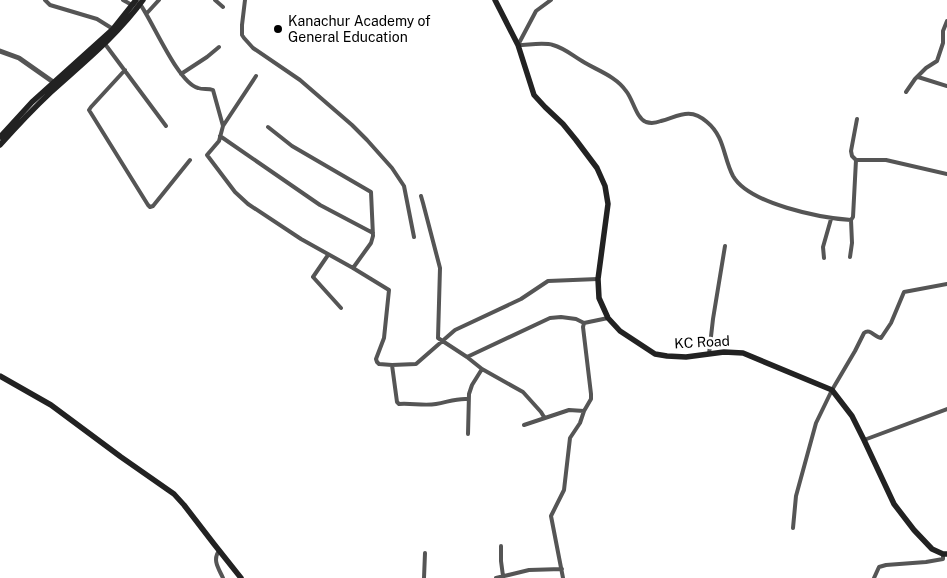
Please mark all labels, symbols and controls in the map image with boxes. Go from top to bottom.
place label: Kanachur Academy of General Education [288,13,431,45]
marker: Kanachur Academy of General Education [272,23,284,35]
street label: KC Road [674,333,730,351]

